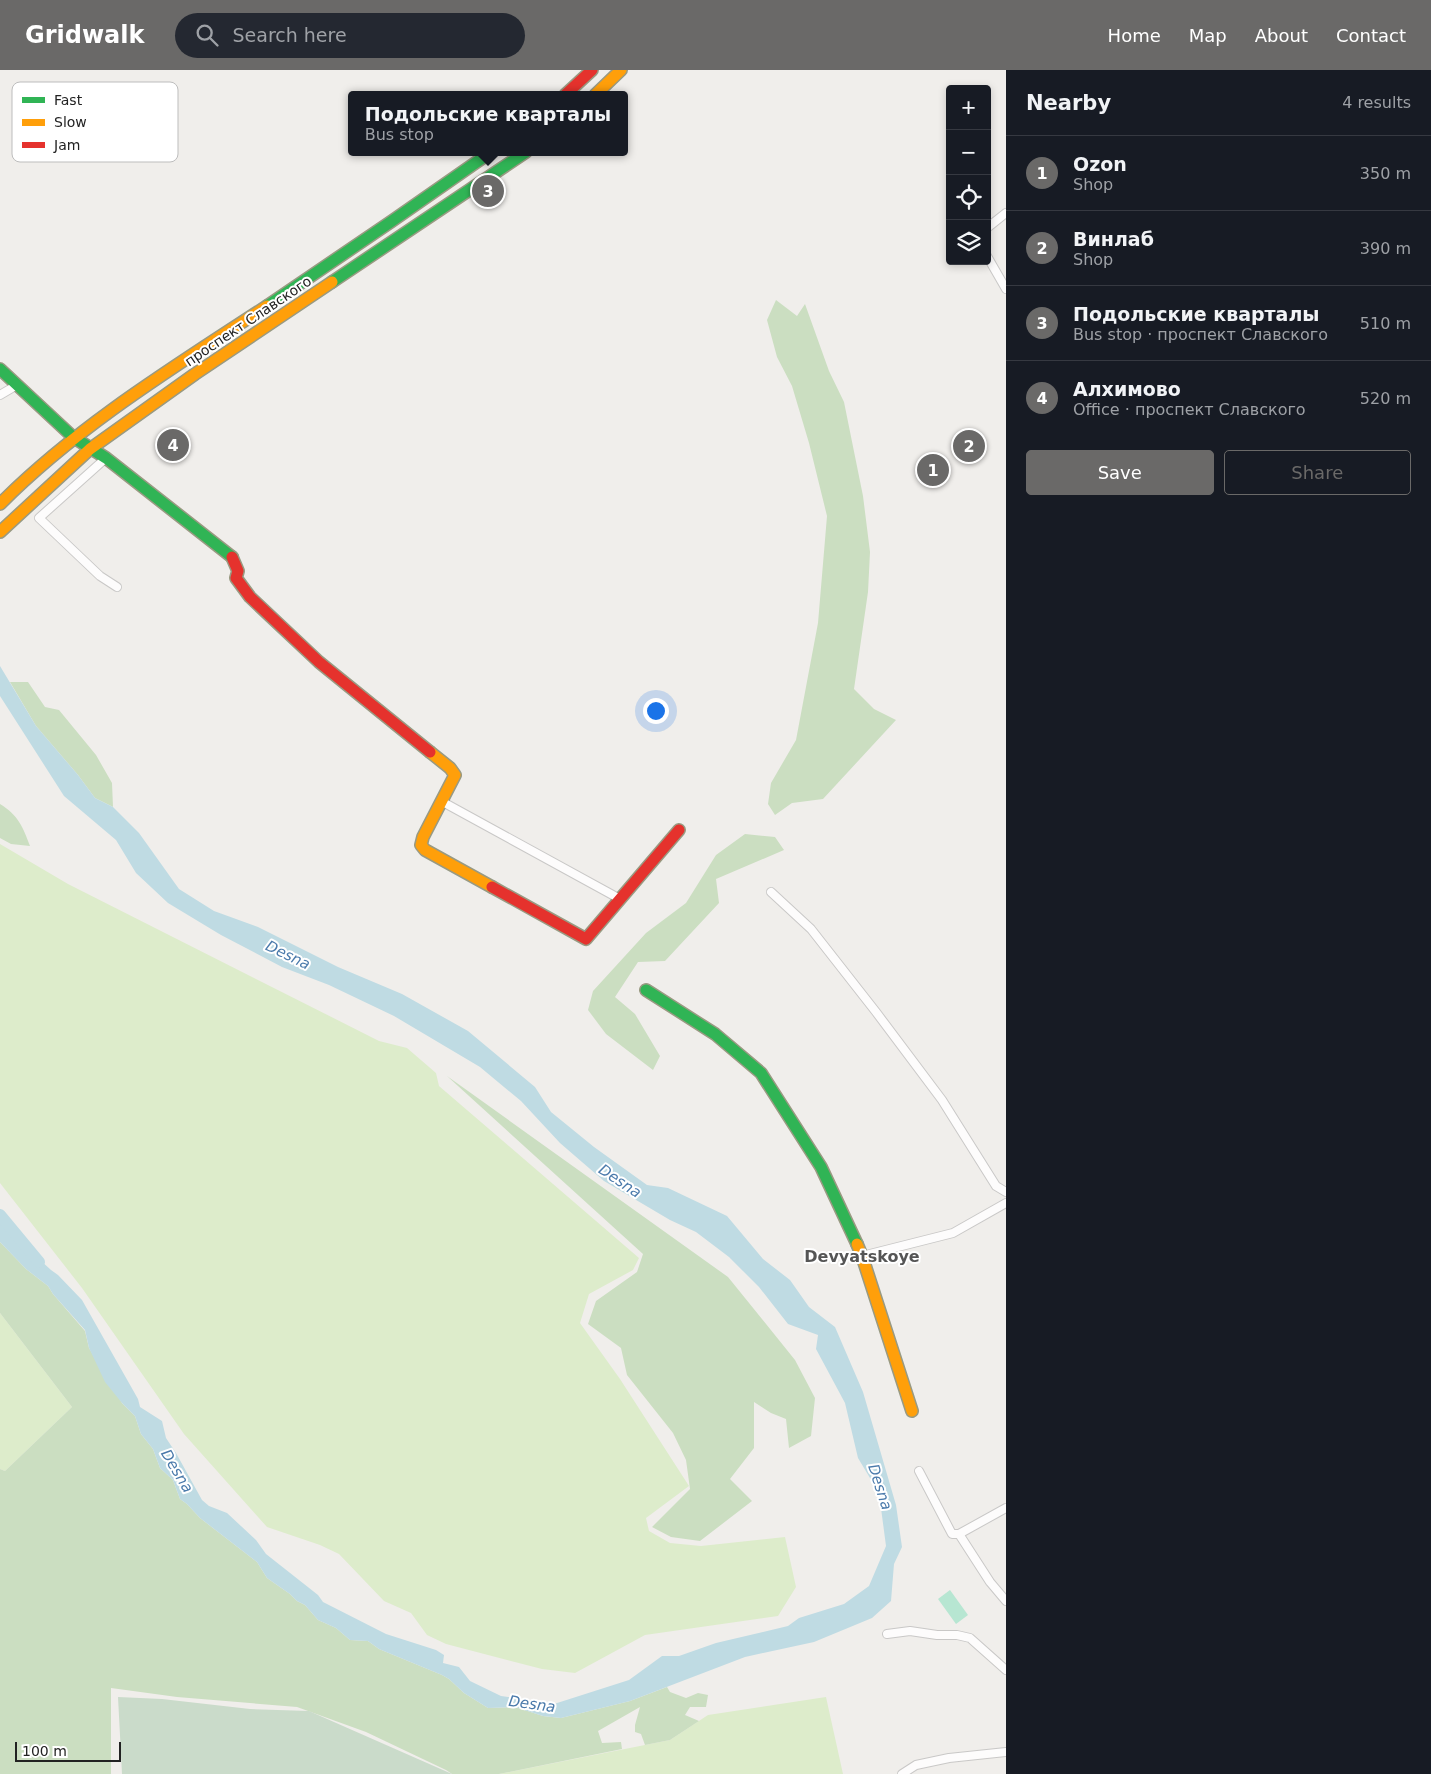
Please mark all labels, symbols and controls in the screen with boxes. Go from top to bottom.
search box [175,13,525,58]
text: Gridwalk [25,21,145,49]
icon: search [193,21,221,49]
text: Search here [233,24,347,46]
text: Home [1108,25,1161,46]
text: Map [1189,25,1227,46]
text: About [1255,25,1308,46]
text: Contact [1336,25,1406,46]
legend [12,82,178,162]
map controls [946,85,991,265]
button: + [946,85,991,130]
popup [348,91,628,156]
text: Nearby [1026,91,1111,115]
text: Fast [54,92,83,108]
text: 4 results [1342,93,1411,112]
text: Подольские кварталы [365,103,611,125]
text: Slow [54,114,87,130]
text: Bus stop [365,125,434,144]
button: − [946,130,991,175]
text: Jam [53,137,80,153]
text: Ozon [1073,153,1127,175]
text: 1 [1036,164,1048,183]
text: 350 m [1360,164,1411,183]
pin: 3 [472,172,504,210]
button: locate [946,175,991,220]
text: Shop [1073,175,1113,194]
button: layers [946,220,991,265]
text: Винлаб [1073,228,1154,250]
text: 2 [1036,239,1048,258]
text: 390 m [1360,239,1411,258]
text: Shop [1073,250,1113,269]
street label: проспект Славского [182,273,314,369]
text: Подольские кварталы [1073,303,1320,325]
text: 3 [1036,314,1048,333]
text: 510 m [1360,314,1411,333]
text: Bus stop · проспект Славского [1073,325,1328,344]
text: Алхимово [1073,378,1181,400]
text: 4 [1036,389,1048,408]
text: 520 m [1360,389,1411,408]
text: Office · проспект Славского [1073,400,1306,419]
pin: 4 [157,426,189,464]
pin: 2 [953,427,985,465]
button: Save [1026,450,1214,495]
button: Share [1224,450,1411,495]
pin: 1 [917,451,949,489]
your location [643,698,669,724]
water label: Desna [263,937,313,973]
water label: Desna [595,1160,645,1202]
district label: Devyatskoye [804,1247,920,1266]
water label: Desna [157,1446,197,1496]
water label: Desna [864,1462,896,1512]
water label: Desna [507,1692,557,1716]
scale bar [15,1739,121,1762]
text: 100 m [22,1743,67,1759]

